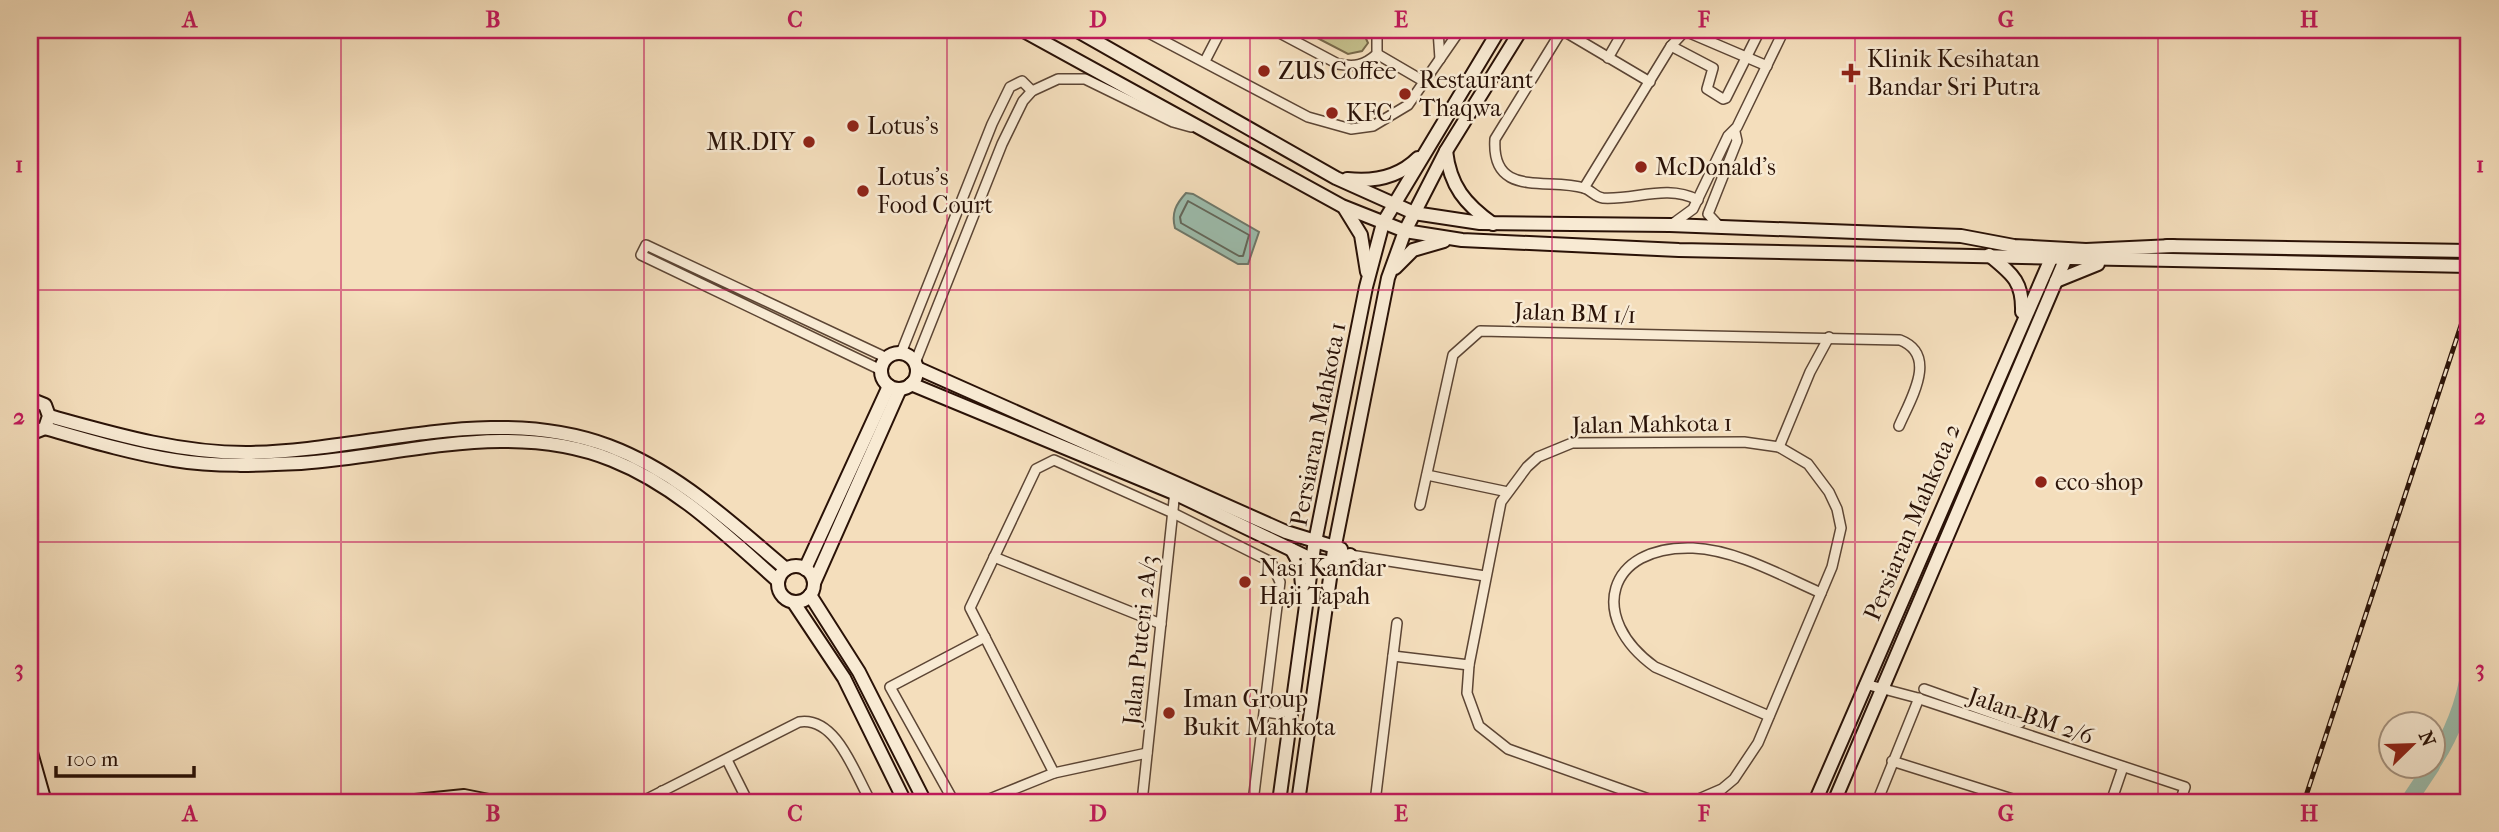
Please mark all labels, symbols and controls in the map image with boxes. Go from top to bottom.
text: A [181,6,199,33]
text: B [486,6,501,33]
text: C [787,6,803,33]
text: D [1089,6,1107,33]
text: E [1394,6,1408,33]
text: F [1697,6,1711,33]
text: G [1998,6,2014,33]
text: H [2300,6,2318,33]
place label: Klinik Kesihatan Bandar Sri Putra [1867,45,2041,101]
place label: ZUS Coffee [1278,57,1397,85]
marker: ZUS Coffee [1256,63,1272,79]
marker: Klinik Kesihatan Bandar Sri Putra [1841,63,1861,83]
place label: Restaurant Thaqwa [1419,66,1534,122]
marker: Restaurant Thaqwa [1397,86,1413,102]
place label: KFC [1346,99,1392,127]
marker: KFC [1324,105,1340,121]
place label: Lotus's [867,112,939,140]
marker: Lotus's [845,118,861,134]
place label: MR.DIY [706,128,796,156]
marker: MR.DIY [801,134,817,150]
text: 1 [15,151,23,178]
text: 1 [2476,151,2484,178]
place label: McDonald's [1655,153,1776,181]
marker: McDonald's [1633,159,1649,175]
place label: Lotus's Food Court [877,163,993,219]
marker: Lotus's Food Court [855,183,871,199]
street label: Jalan BM 1/1 [1511,297,1637,329]
street label: Persiaran Mahkota 1 [1284,320,1352,528]
text: 2 [13,403,25,430]
text: 2 [2474,403,2486,430]
street label: Jalan Mahkota 1 [1570,409,1732,439]
street label: Persiaran Mahkota 2 [1858,419,1966,625]
place label: eco-shop [2055,468,2143,496]
marker: eco-shop [2033,474,2049,490]
street label: Jalan Puteri 2A/3 [1117,554,1163,728]
place label: Nasi Kandar Haji Tapah [1259,554,1387,610]
marker: Nasi Kandar Haji Tapah [1237,574,1253,590]
text: 3 [14,655,24,682]
text: 3 [2475,655,2485,682]
street label: Jalan BM 2/6 [1963,681,2098,751]
place label: Iman Group Bukit Mahkota [1183,685,1336,741]
marker: Iman Group Bukit Mahkota [1161,705,1177,721]
north arrow [2376,710,2446,780]
text: N [2414,728,2440,750]
scale bar [56,734,194,778]
text: 100 m [66,747,119,771]
text: A [181,800,199,827]
text: B [486,800,501,827]
text: C [787,800,803,827]
text: D [1089,800,1107,827]
text: E [1394,800,1408,827]
text: F [1697,800,1711,827]
text: G [1998,800,2014,827]
text: H [2300,800,2318,827]

